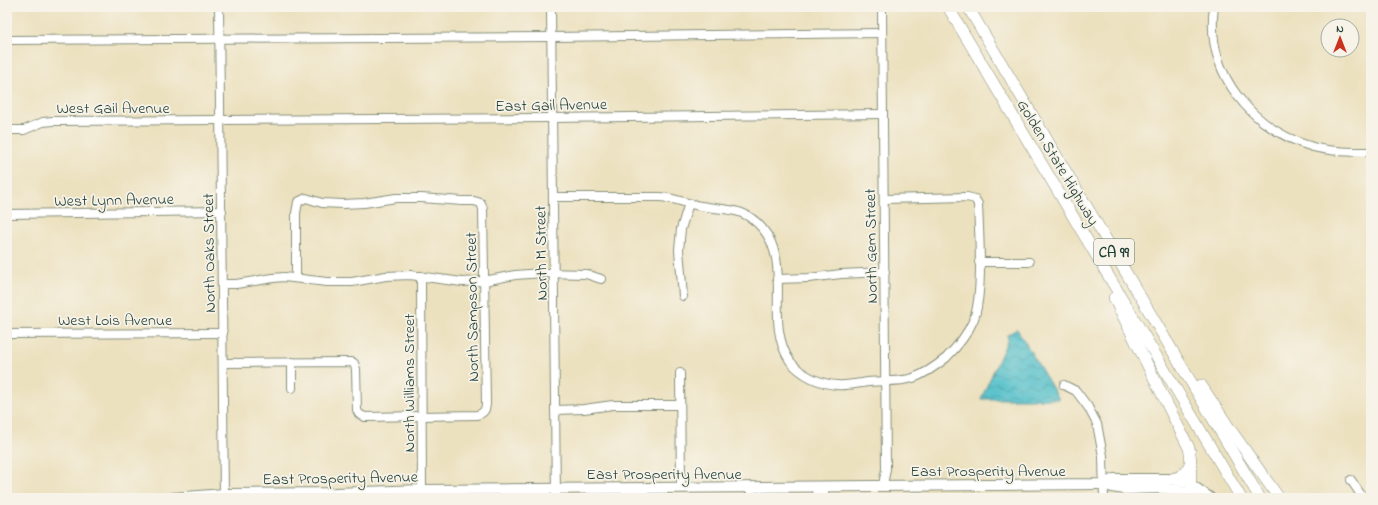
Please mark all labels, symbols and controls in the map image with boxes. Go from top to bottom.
north arrow [1320,18,1360,58]
text: N [1336,21,1344,37]
street label: East Gail Avenue [495,93,608,119]
street label: Golden State Highway [1010,95,1105,231]
street label: West Gail Avenue [56,97,170,121]
street label: West Lynn Avenue [54,188,175,214]
street label: North Gem Street [859,188,885,304]
street label: North Oaks Street [197,192,223,313]
street label: North M Street [529,205,555,301]
street label: North Sampson Street [460,231,486,382]
road number: CA 99 [1094,239,1134,265]
street label: West Lois Avenue [58,309,173,333]
street label: North Williams Street [398,313,422,452]
street label: East Prosperity Avenue [910,460,1067,484]
street label: East Prosperity Avenue [586,463,743,487]
street label: East Prosperity Avenue [262,466,419,492]

